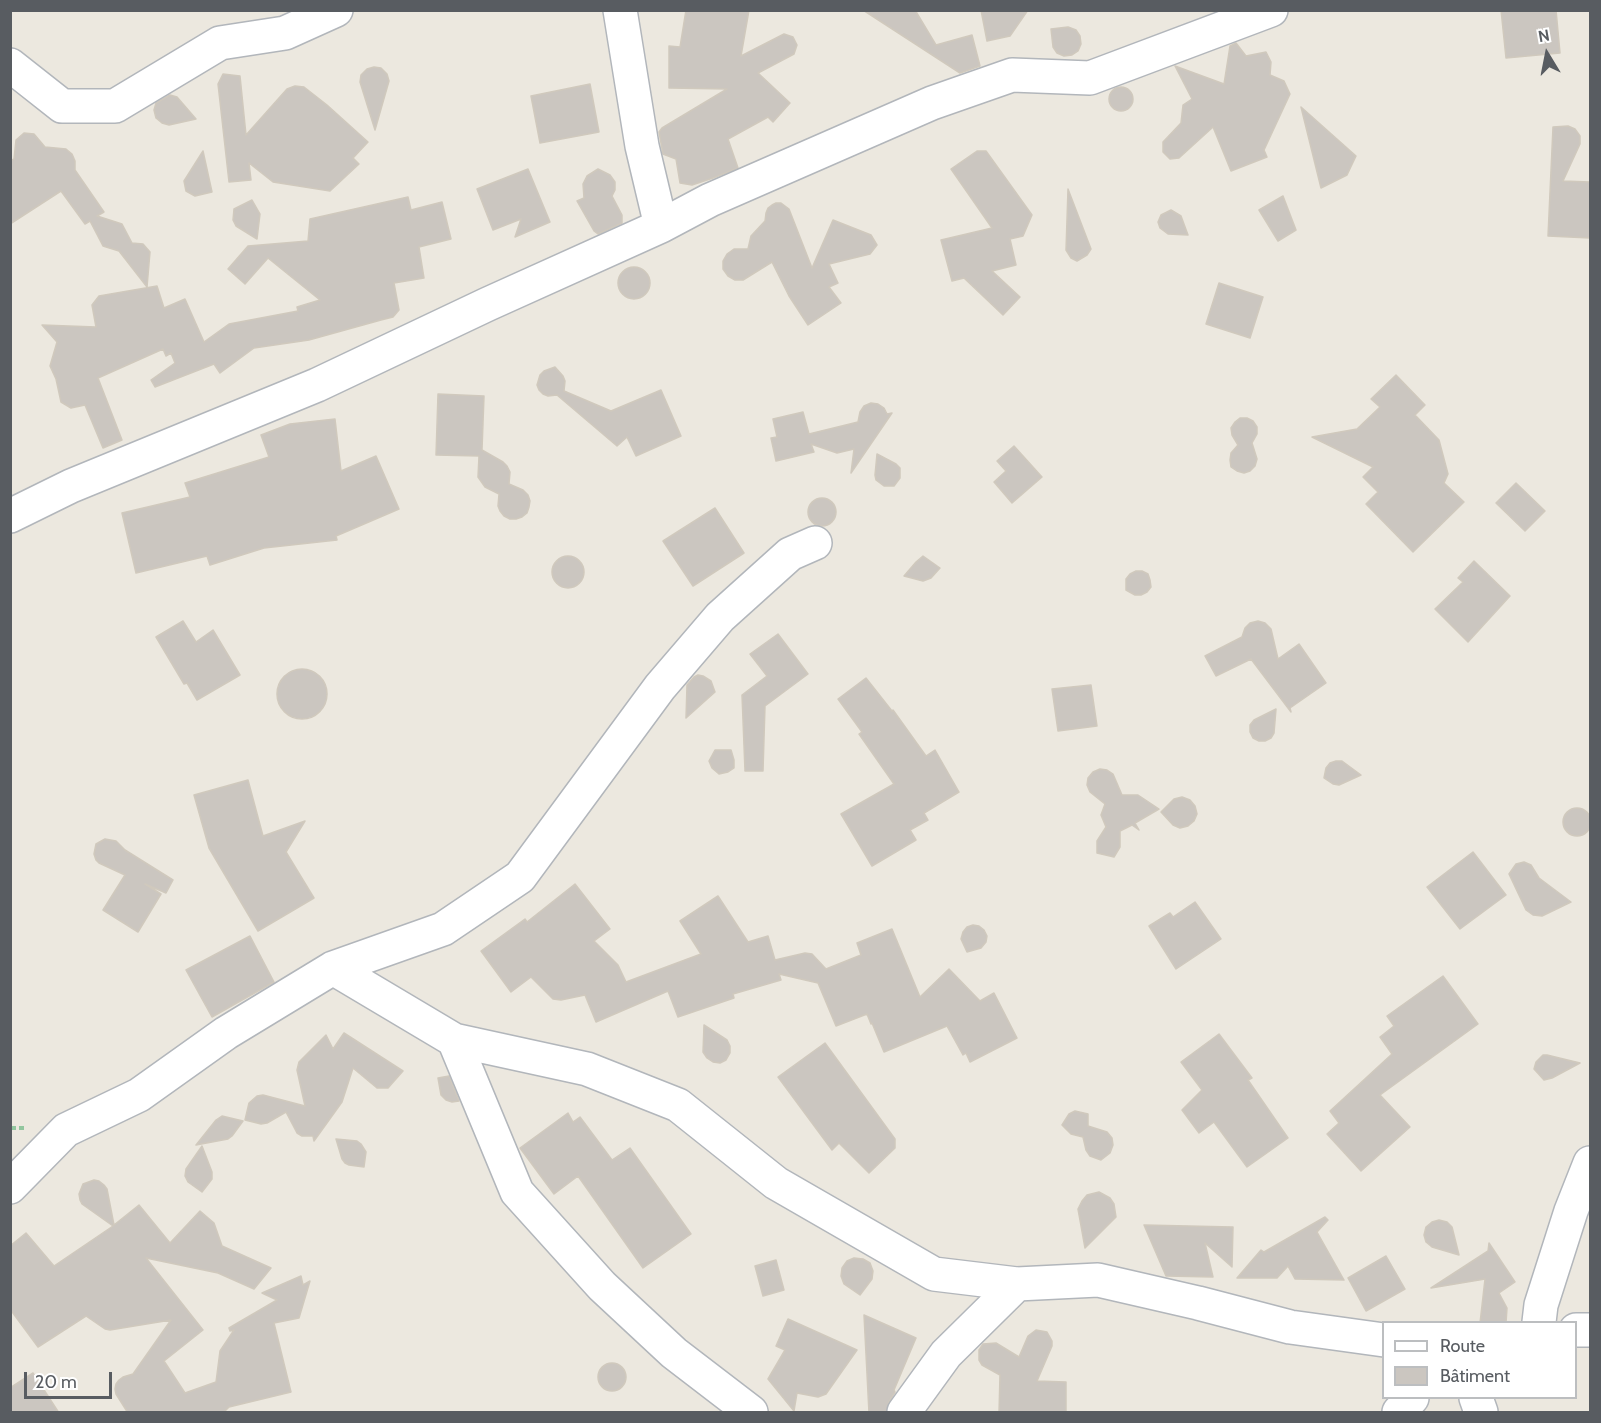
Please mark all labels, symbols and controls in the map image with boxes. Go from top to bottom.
north arrow [1517,24,1577,84]
text: N [1537,25,1551,46]
legend [1382,1321,1577,1399]
text: Route [1440,1335,1485,1357]
scale bar [27,1360,116,1398]
text: Bâtiment [1440,1365,1510,1387]
text: 20 m [35,1371,77,1393]

